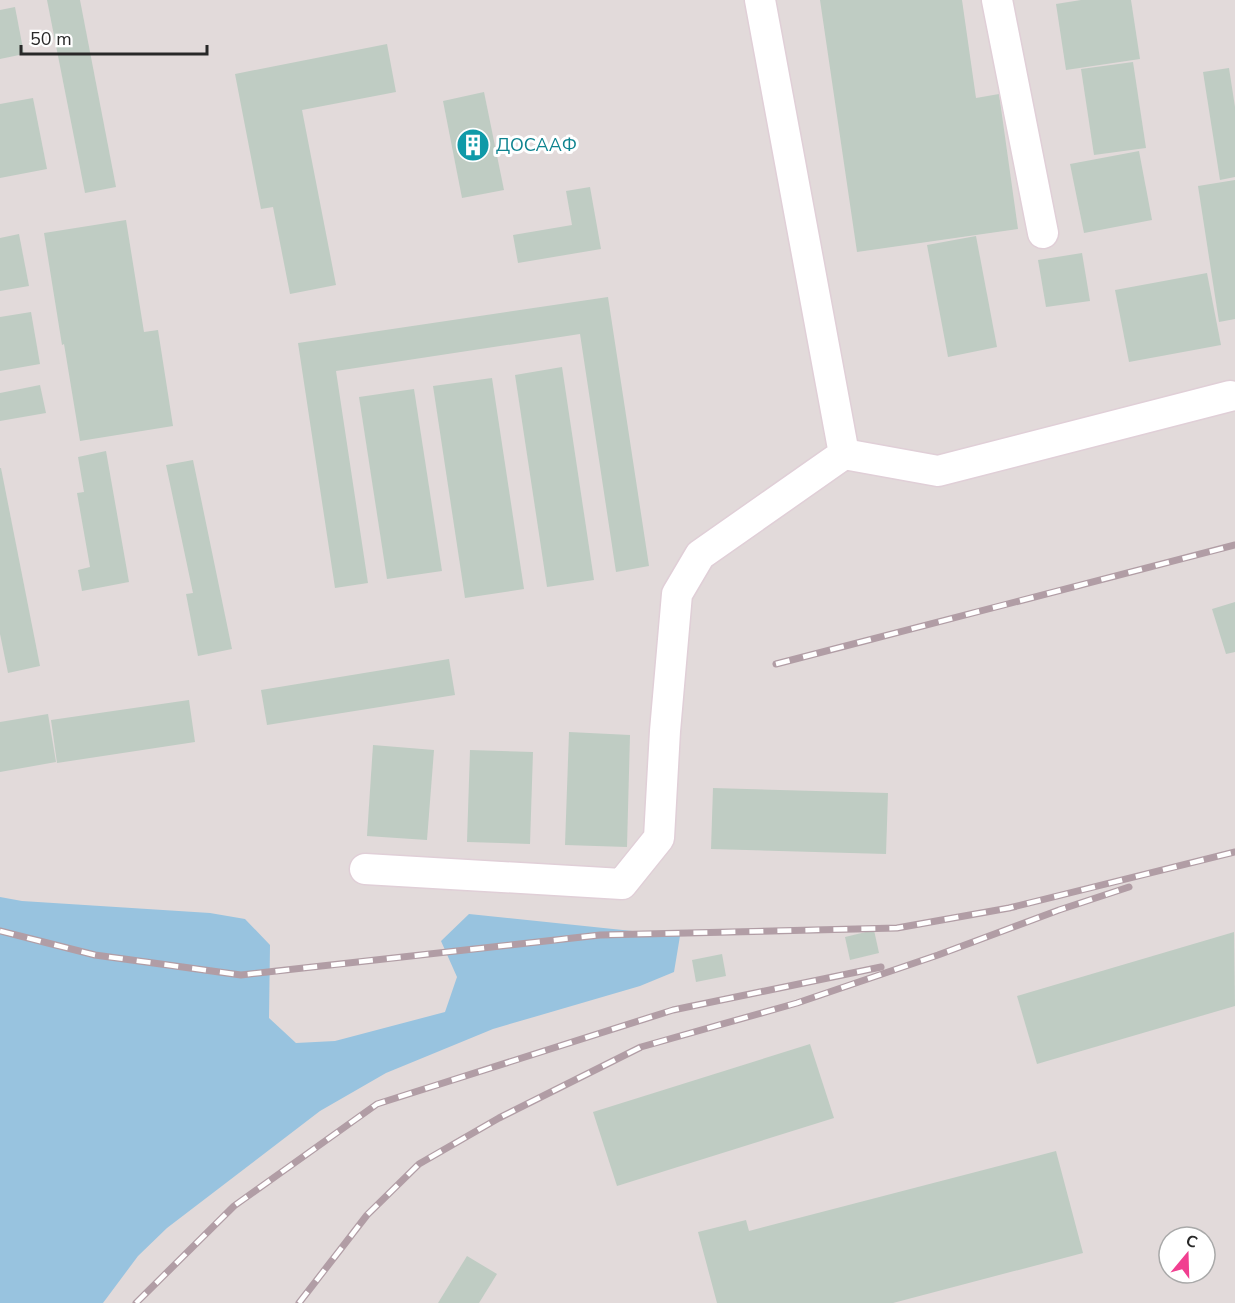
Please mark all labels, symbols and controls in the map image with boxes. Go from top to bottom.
scale bar [21,18,207,56]
text: 50 m [30,27,72,51]
building icon: ДОСААФ [455,127,491,163]
place label: ДОСААФ [496,133,577,157]
north arrow [1157,1225,1217,1285]
text: С [1183,1230,1200,1254]

